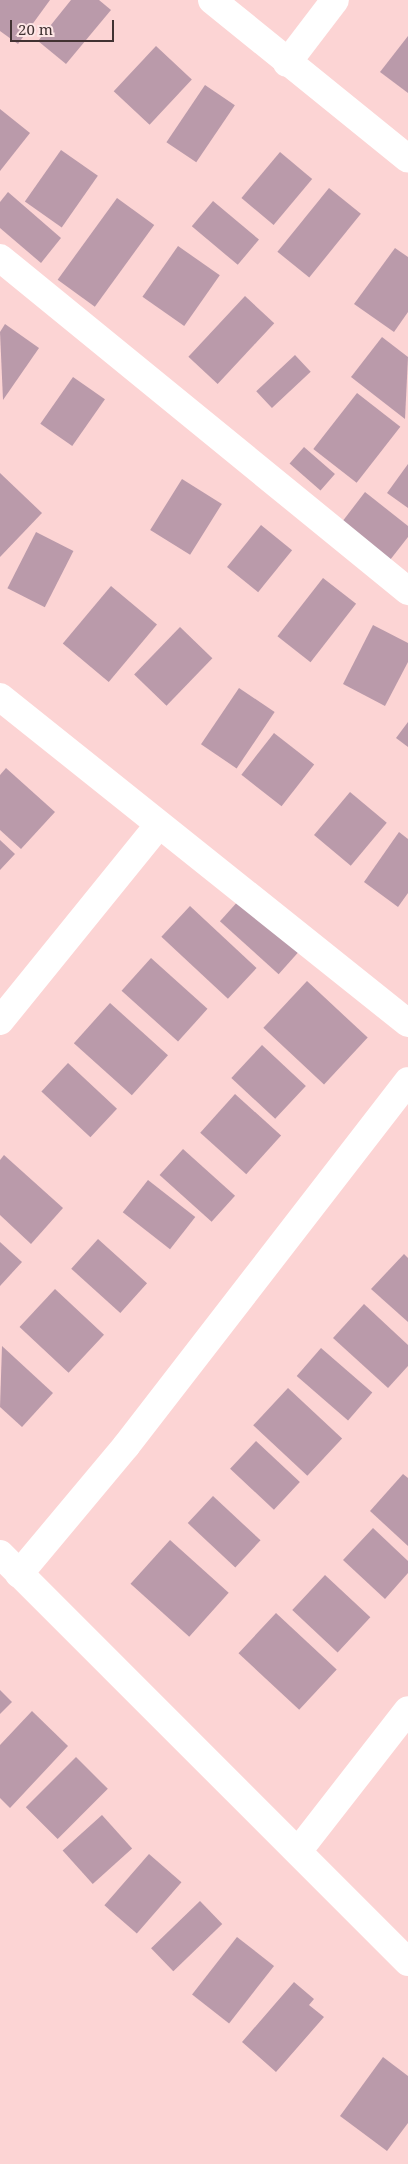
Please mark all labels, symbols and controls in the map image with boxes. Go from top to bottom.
scale bar [12,10,116,42]
text: 20 m [18,19,53,39]

